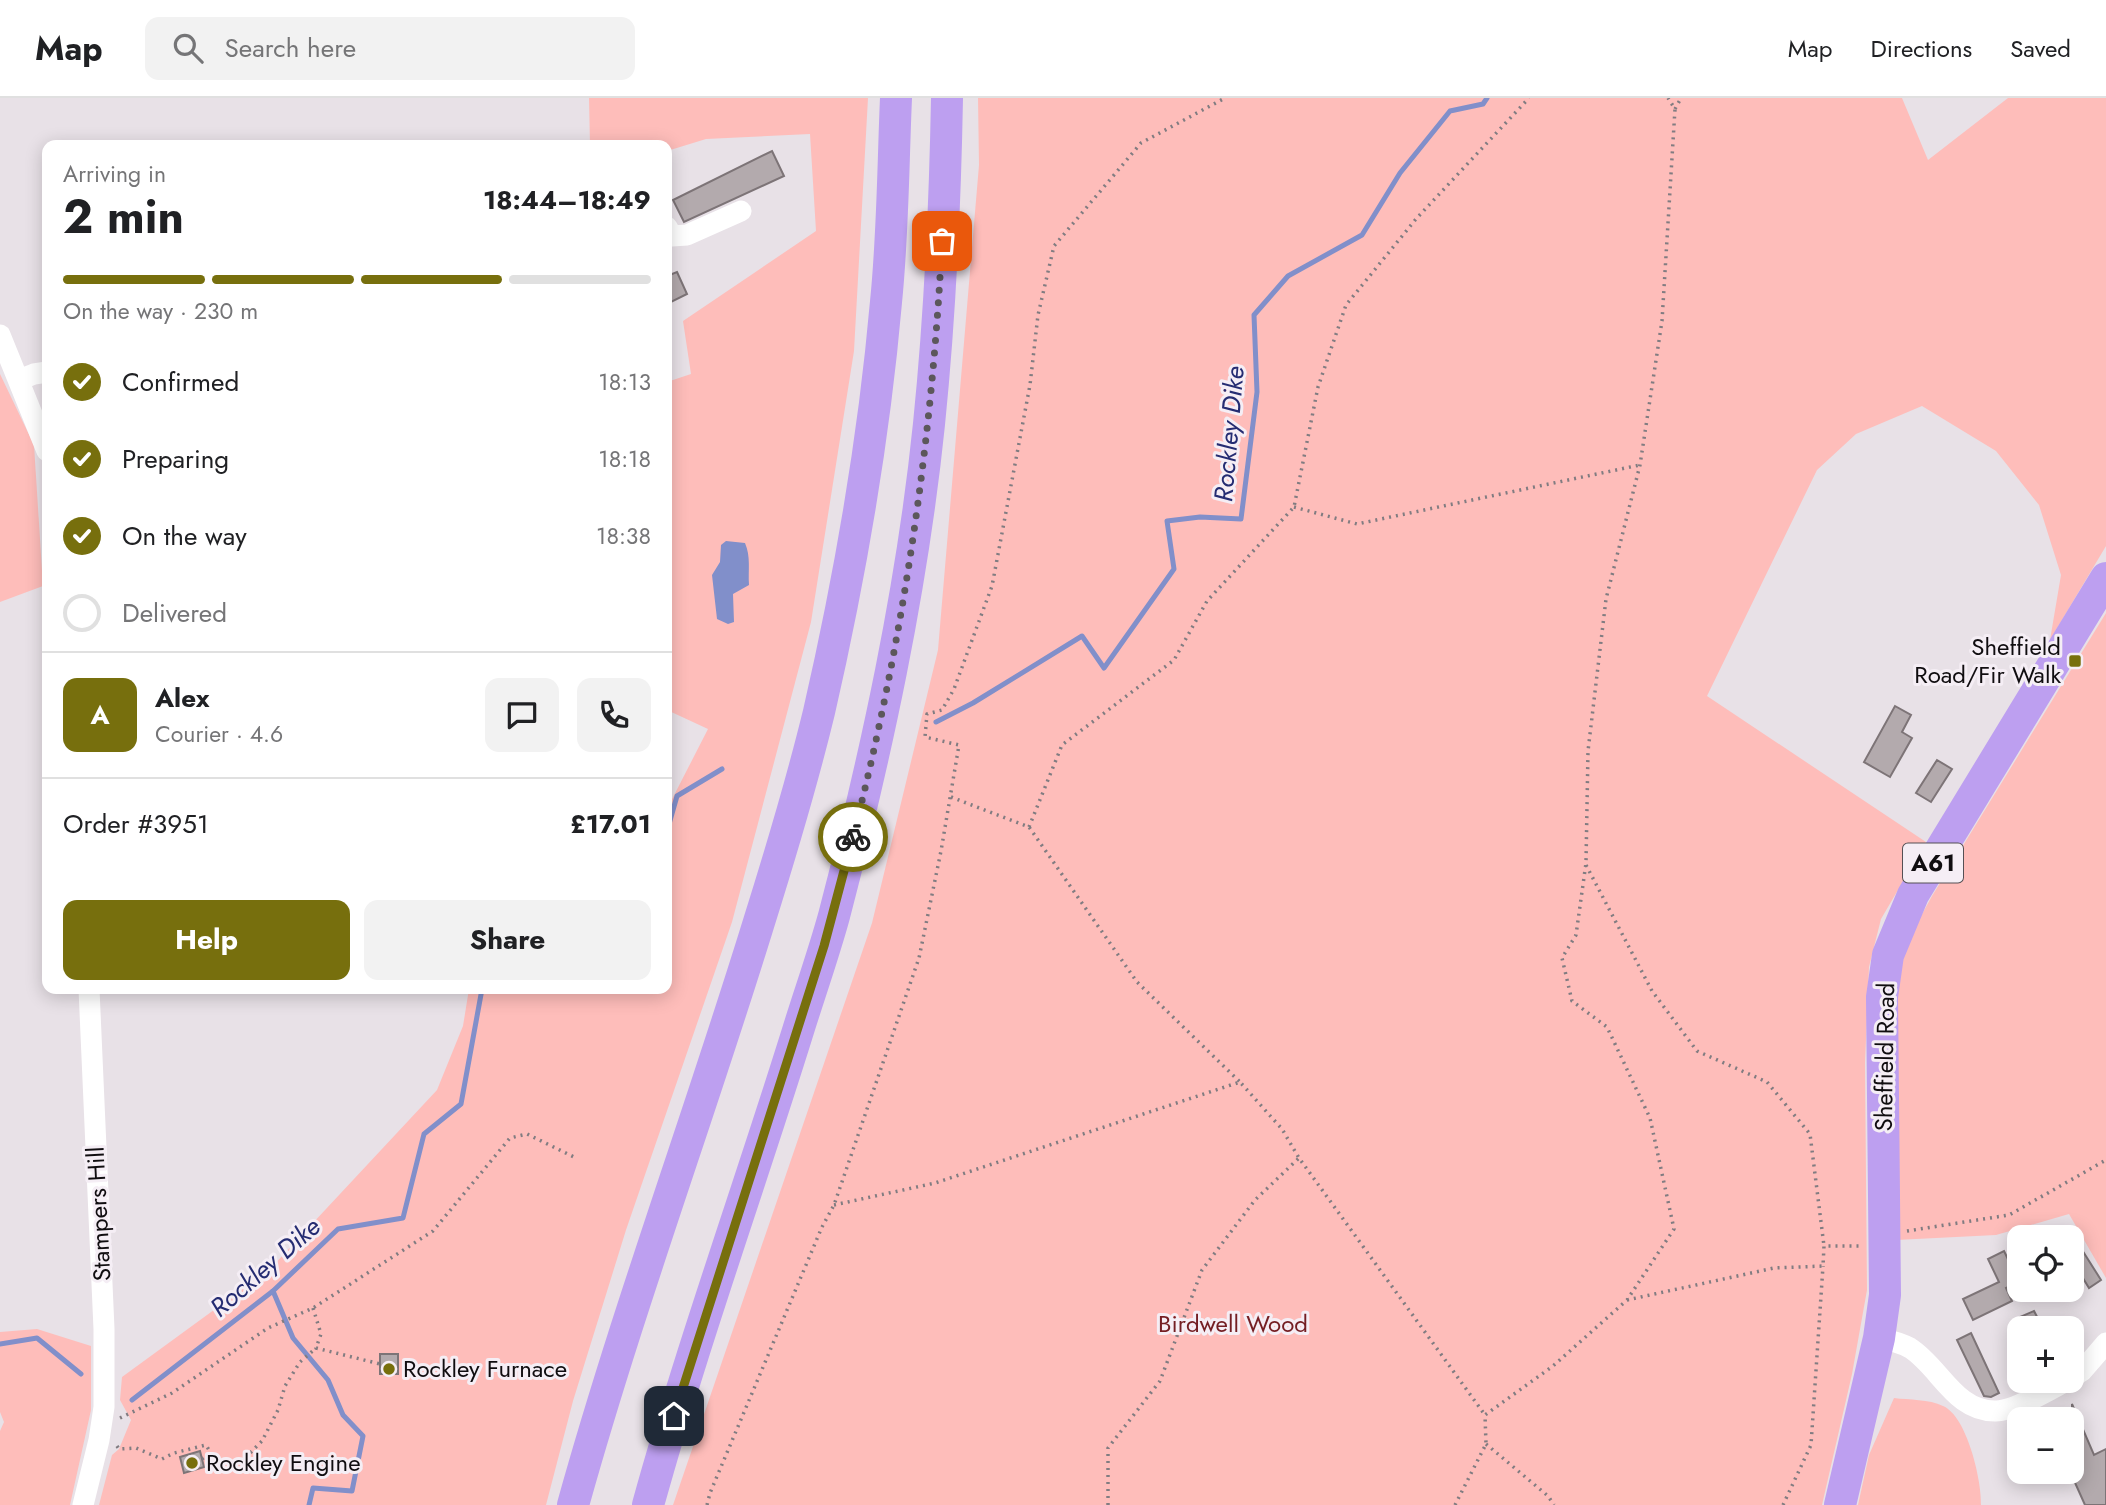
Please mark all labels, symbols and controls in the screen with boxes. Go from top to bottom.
search box [145,17,635,80]
text: Map [35,25,103,72]
icon: search [169,29,207,67]
text: Search here [225,29,356,67]
text: Map [1788,31,1833,66]
text: Directions [1871,31,1972,66]
text: Saved [2010,31,2071,66]
text: Arriving in [63,157,166,191]
text: 18:44–18:49 [483,181,651,219]
text: 2 min [63,184,184,250]
pin [912,211,972,271]
icon: bag [923,222,961,260]
text: On the way · 230 m [63,294,258,328]
icon: check [63,363,101,401]
text: Confirmed [122,363,239,401]
text: 18:13 [598,365,651,399]
water label: Rockley Dike [1204,365,1254,503]
icon: check [63,440,101,478]
text: Preparing [122,440,229,478]
text: 18:18 [598,442,651,476]
icon: check [63,517,101,555]
text: On the way [122,517,247,555]
text: 18:38 [596,519,651,553]
text: Delivered [122,594,227,632]
place label: Sheffield Road/Fir Walk [1914,629,2061,692]
marker: Sheffield Road/Fir Walk [2067,653,2083,669]
button: chat [485,678,559,752]
button: phone [577,678,651,752]
text: Alex [155,679,209,717]
text: A [90,696,110,734]
text: Courier · 4.6 [155,717,283,751]
courier [818,802,888,872]
text: Order #3951 [63,805,209,843]
text: £17.01 [570,805,651,843]
icon: bike [834,818,872,856]
road number: A61 [1903,844,1963,883]
button: Help [63,900,350,980]
button: Share [364,900,651,980]
street label: Sheffield Road [1866,982,1903,1132]
street label: Stampers Hill [77,1146,120,1282]
water label: Rockley Dike [201,1208,329,1326]
map controls [2007,1225,2084,1484]
button: locate [2007,1225,2084,1302]
park label: Birdwell Wood [1158,1306,1308,1341]
button: + [2007,1316,2084,1393]
place label: Rockley Furnace [403,1351,567,1386]
marker: Rockley Furnace [381,1361,397,1377]
pin [644,1386,704,1446]
icon: home [655,1397,693,1435]
button: − [2007,1407,2084,1484]
place label: Rockley Engine [206,1445,361,1480]
marker: Rockley Engine [184,1455,200,1471]

